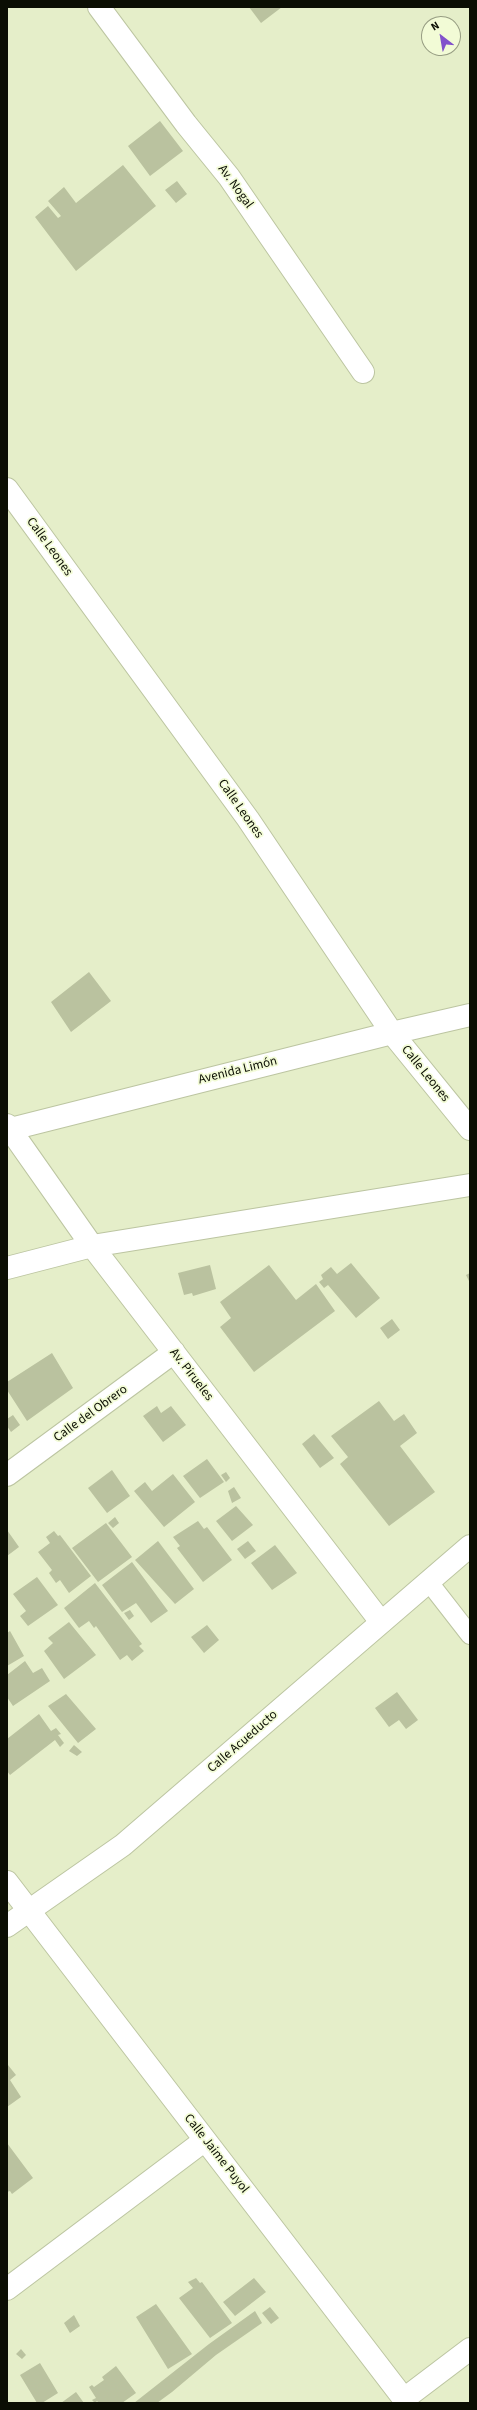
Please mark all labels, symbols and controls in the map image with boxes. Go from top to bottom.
north arrow [421,16,461,56]
text: N [428,18,442,34]
street label: Av. Nogal [214,162,256,212]
street label: Calle Leones [23,515,75,579]
street label: Calle Leones [214,777,266,841]
street label: Calle Leones [397,1043,453,1105]
street label: Avenida Limón [197,1054,279,1088]
street label: Av. Pirueles [166,1346,216,1404]
street label: Calle del Obrero [51,1382,131,1446]
street label: Calle Acueducto [205,1707,281,1777]
street label: Calle Jaime Puyol [180,2111,252,2197]

